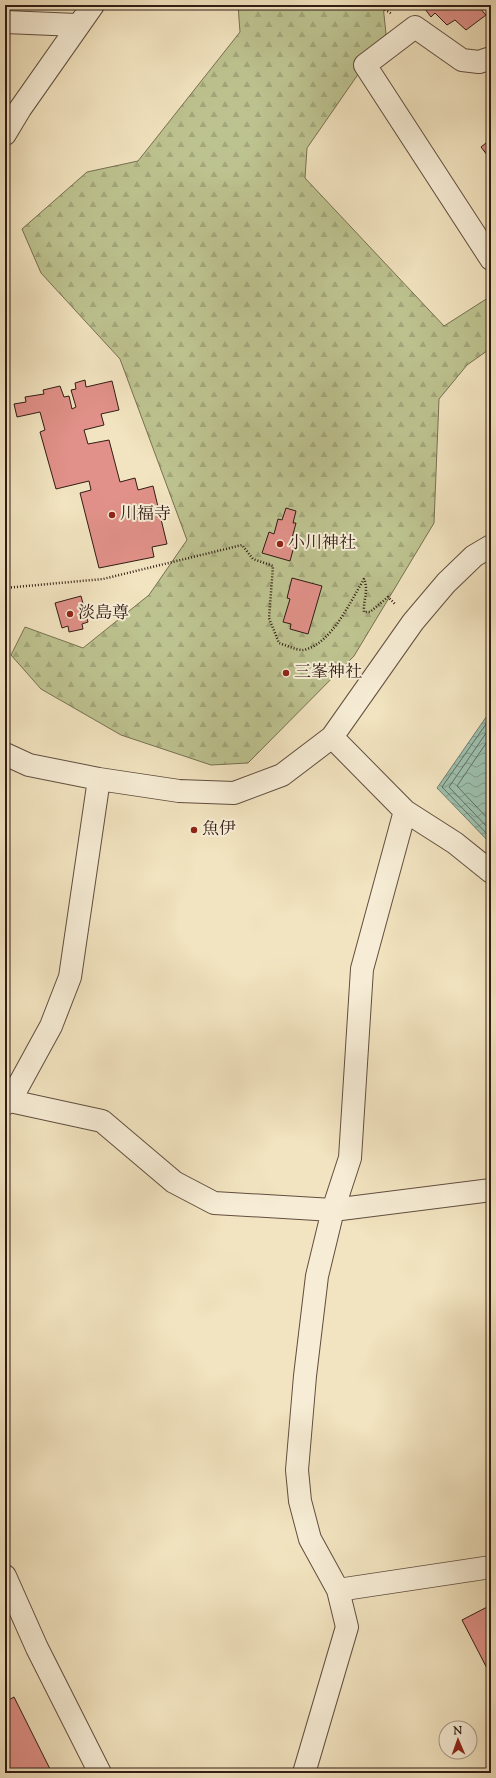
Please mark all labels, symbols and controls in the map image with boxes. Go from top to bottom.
place label: 川福寺 [120,503,171,527]
marker: 川福寺 [107,510,117,520]
place label: 小川神社 [288,532,356,556]
marker: 小川神社 [275,539,285,549]
place label: 淡島尊 [78,602,129,626]
marker: 淡島尊 [65,609,75,619]
place label: 三峯神社 [294,661,362,685]
marker: 三峯神社 [281,668,291,678]
place label: 魚伊 [202,818,236,842]
marker: 魚伊 [189,825,199,835]
north arrow [438,1720,478,1760]
text: N [452,1723,463,1739]

